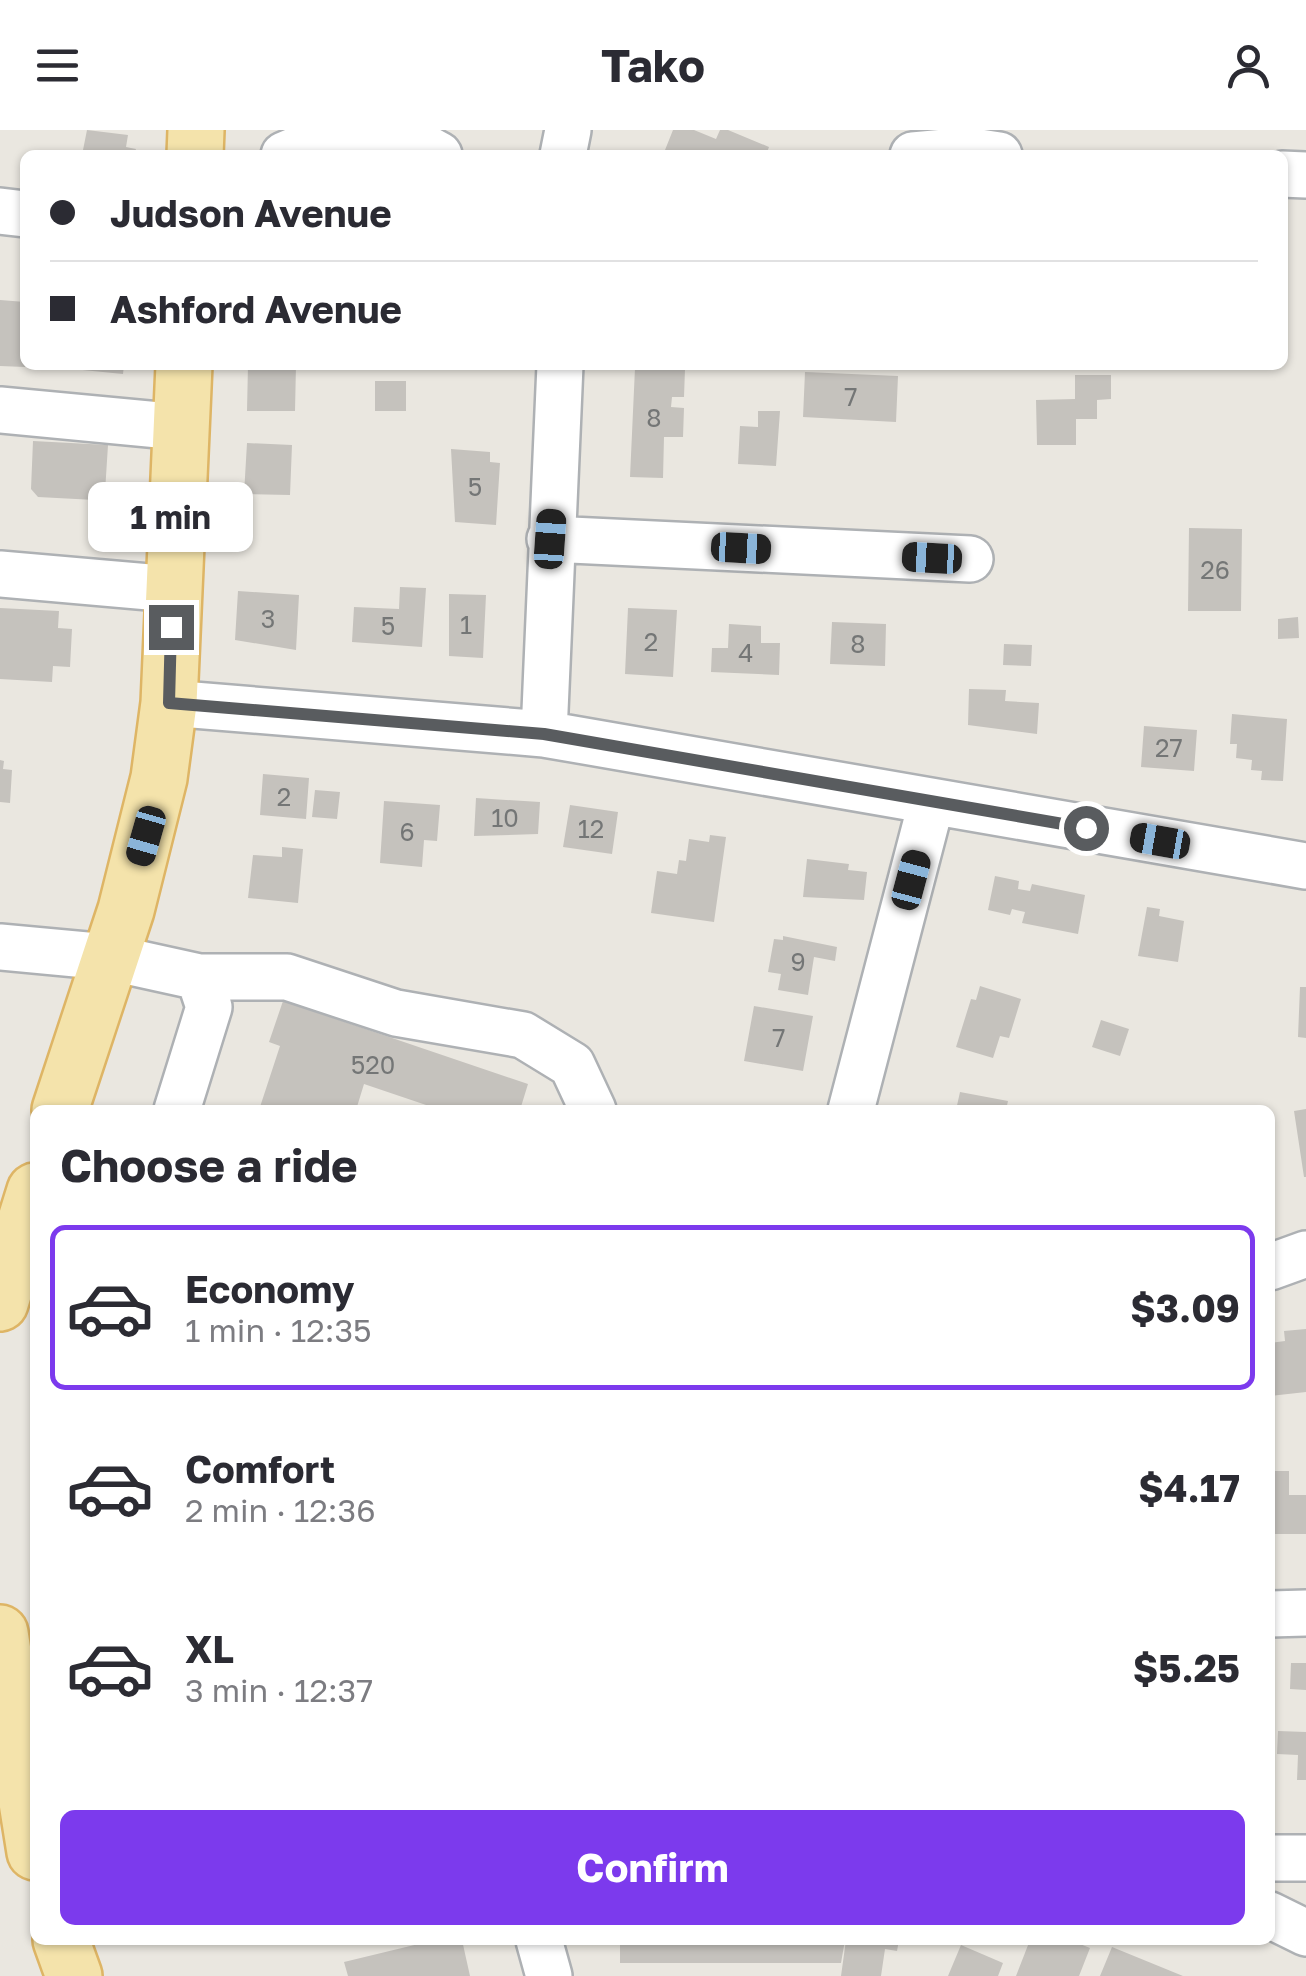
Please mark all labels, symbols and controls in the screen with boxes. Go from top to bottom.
icon: menu [30,38,85,93]
text: Tako [601,38,705,92]
icon: person [1221,38,1276,93]
text: Judson Avenue [110,190,392,235]
text: Ashford Avenue [110,286,402,331]
house number: 7 [844,381,858,412]
house number: 8 [646,402,662,433]
house number: 5 [468,471,482,502]
callout: 1 min [89,482,254,552]
text: 1 min [130,498,211,536]
car [533,508,567,570]
car [710,531,772,565]
car [901,541,963,575]
house number: 26 [1200,554,1230,585]
house number: 3 [261,603,275,634]
route end [149,605,194,650]
house number: 1 [460,609,472,640]
house number: 5 [381,610,395,641]
house number: 2 [644,626,658,657]
house number: 8 [850,628,866,659]
house number: 4 [738,637,754,668]
house number: 27 [1155,732,1183,763]
house number: 2 [277,781,291,812]
house number: 10 [491,802,519,833]
car [123,803,169,869]
route start [1064,806,1109,851]
house number: 12 [578,813,604,844]
house number: 6 [399,816,415,847]
car [1128,821,1192,861]
car [889,847,933,913]
house number: 9 [790,946,806,977]
house number: 7 [772,1022,786,1053]
house number: 520 [351,1049,395,1080]
text: Choose a ride [60,1138,358,1192]
icon: car [65,1263,155,1353]
text: Economy [185,1266,354,1311]
text: $3.09 [1130,1285,1240,1330]
text: 1 min · 12:35 [185,1311,372,1349]
icon: car [65,1443,155,1533]
text: Comfort [185,1446,335,1491]
text: $4.17 [1138,1465,1240,1510]
text: 2 min · 12:36 [185,1491,376,1529]
icon: car [65,1623,155,1713]
text: XL [185,1626,234,1671]
text: $5.25 [1133,1645,1240,1690]
text: 3 min · 12:37 [185,1671,373,1709]
button: Confirm [60,1810,1245,1925]

